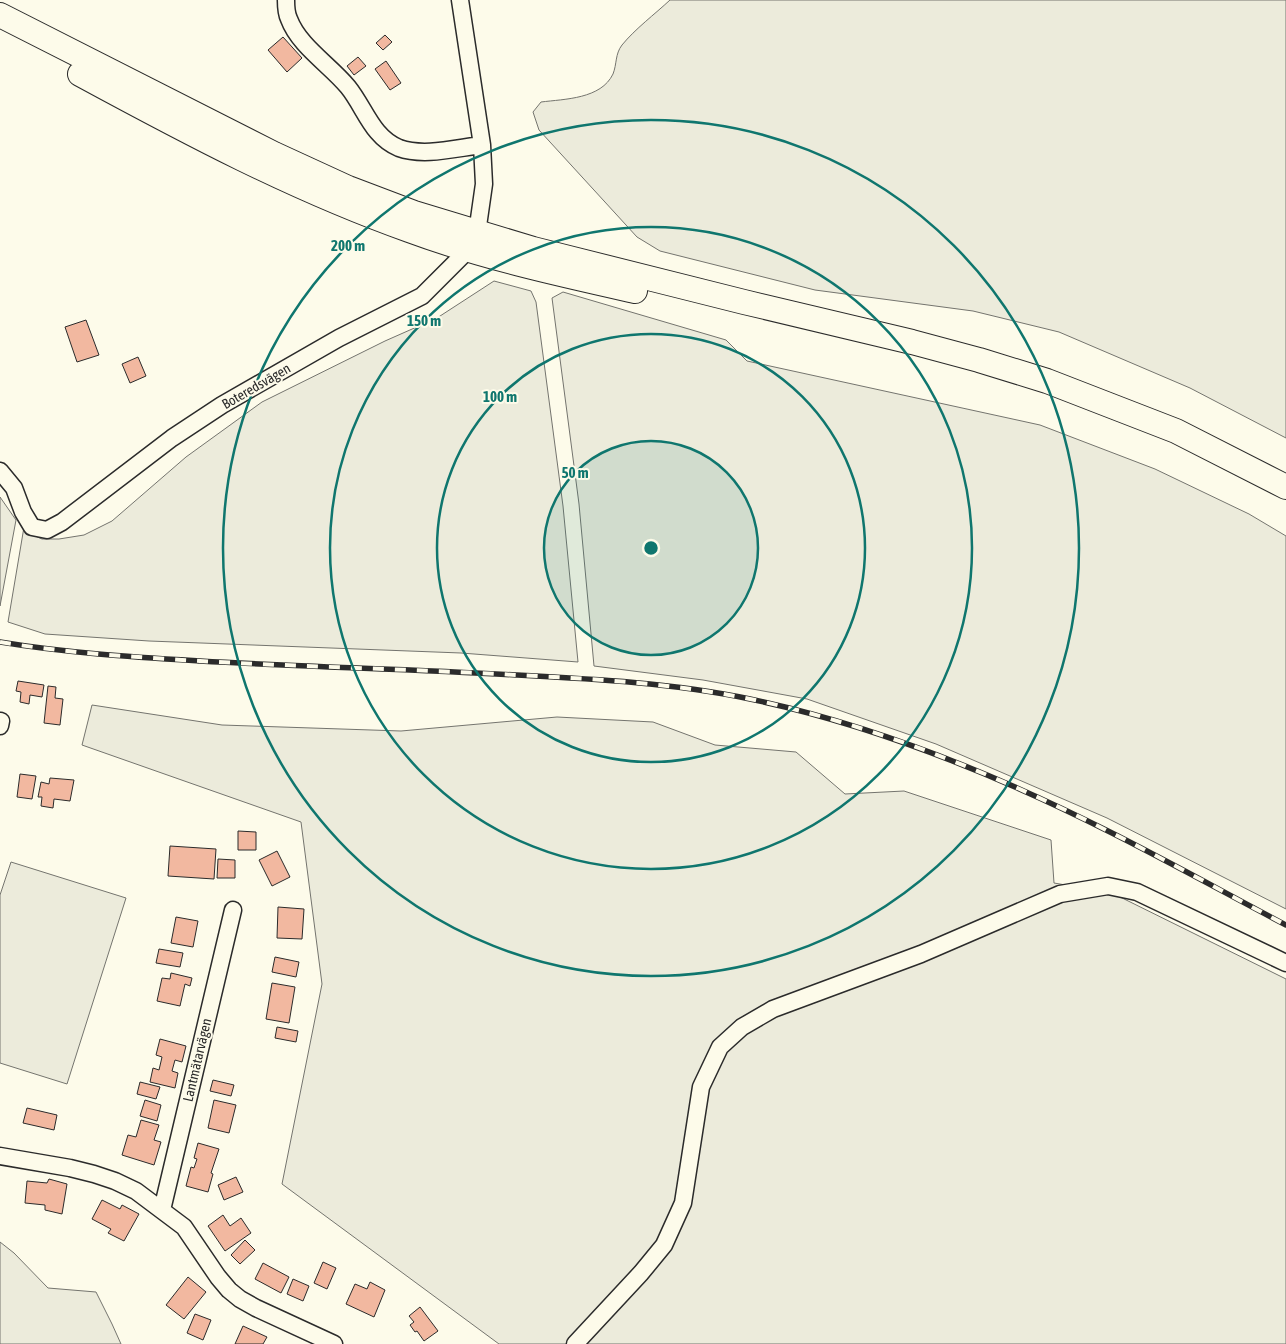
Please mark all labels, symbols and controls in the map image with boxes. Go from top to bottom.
text: 200 m [331,237,365,254]
text: 150 m [407,312,441,329]
street label: Boteredsvägen [219,360,293,412]
text: 100 m [483,388,517,405]
text: 50 m [562,464,589,481]
centre of rings [642,539,660,557]
street label: Lantmätarvägen [180,1017,214,1103]

